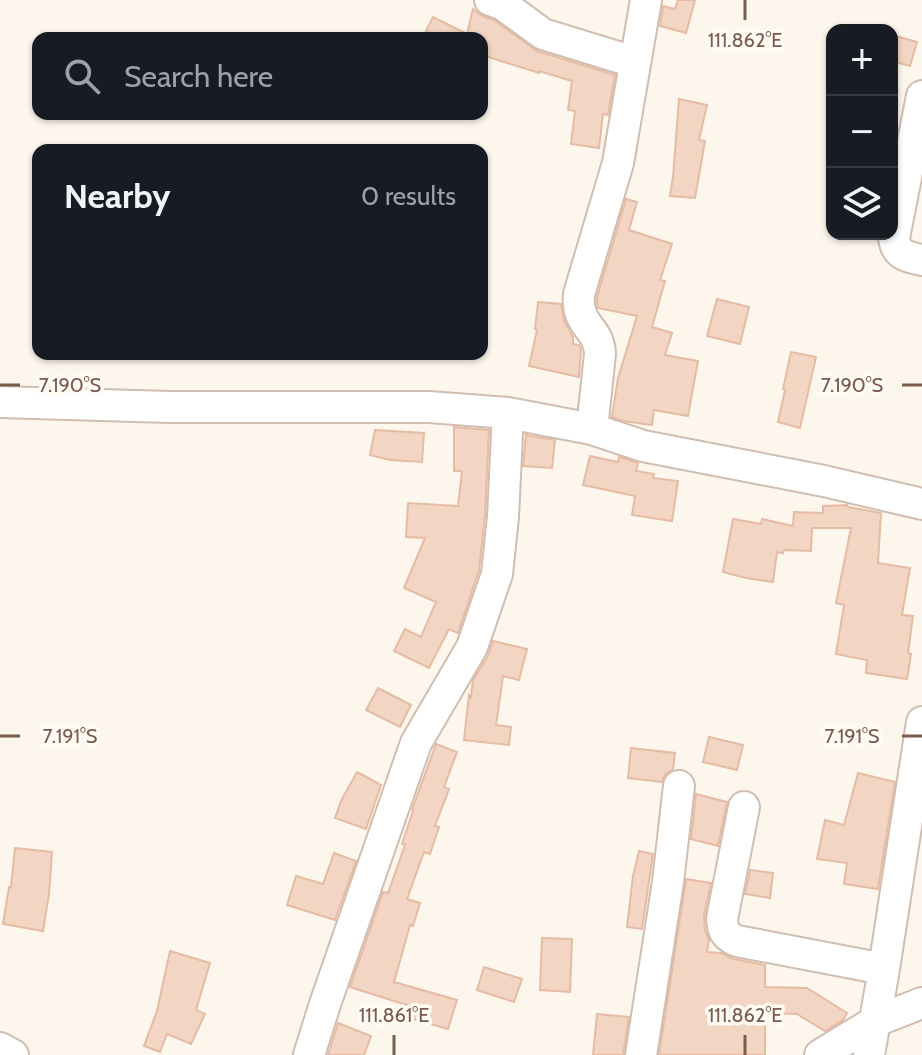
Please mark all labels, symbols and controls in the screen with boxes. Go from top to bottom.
map controls [826,24,898,240]
button: + [826,24,898,96]
text: 111.862°E [708,28,782,52]
search box [32,32,488,120]
icon: search [60,54,104,98]
text: Search here [124,58,273,95]
button: − [826,96,898,168]
button: layers [826,168,898,240]
text: Nearby [64,175,171,217]
text: 0 results [361,180,456,212]
text: 7.190°S [39,373,102,397]
text: 7.190°S [821,373,884,397]
text: 7.191°S [42,724,98,748]
text: 7.191°S [824,724,880,748]
text: 111.861°E [359,1003,429,1027]
text: 111.862°E [708,1003,782,1027]

